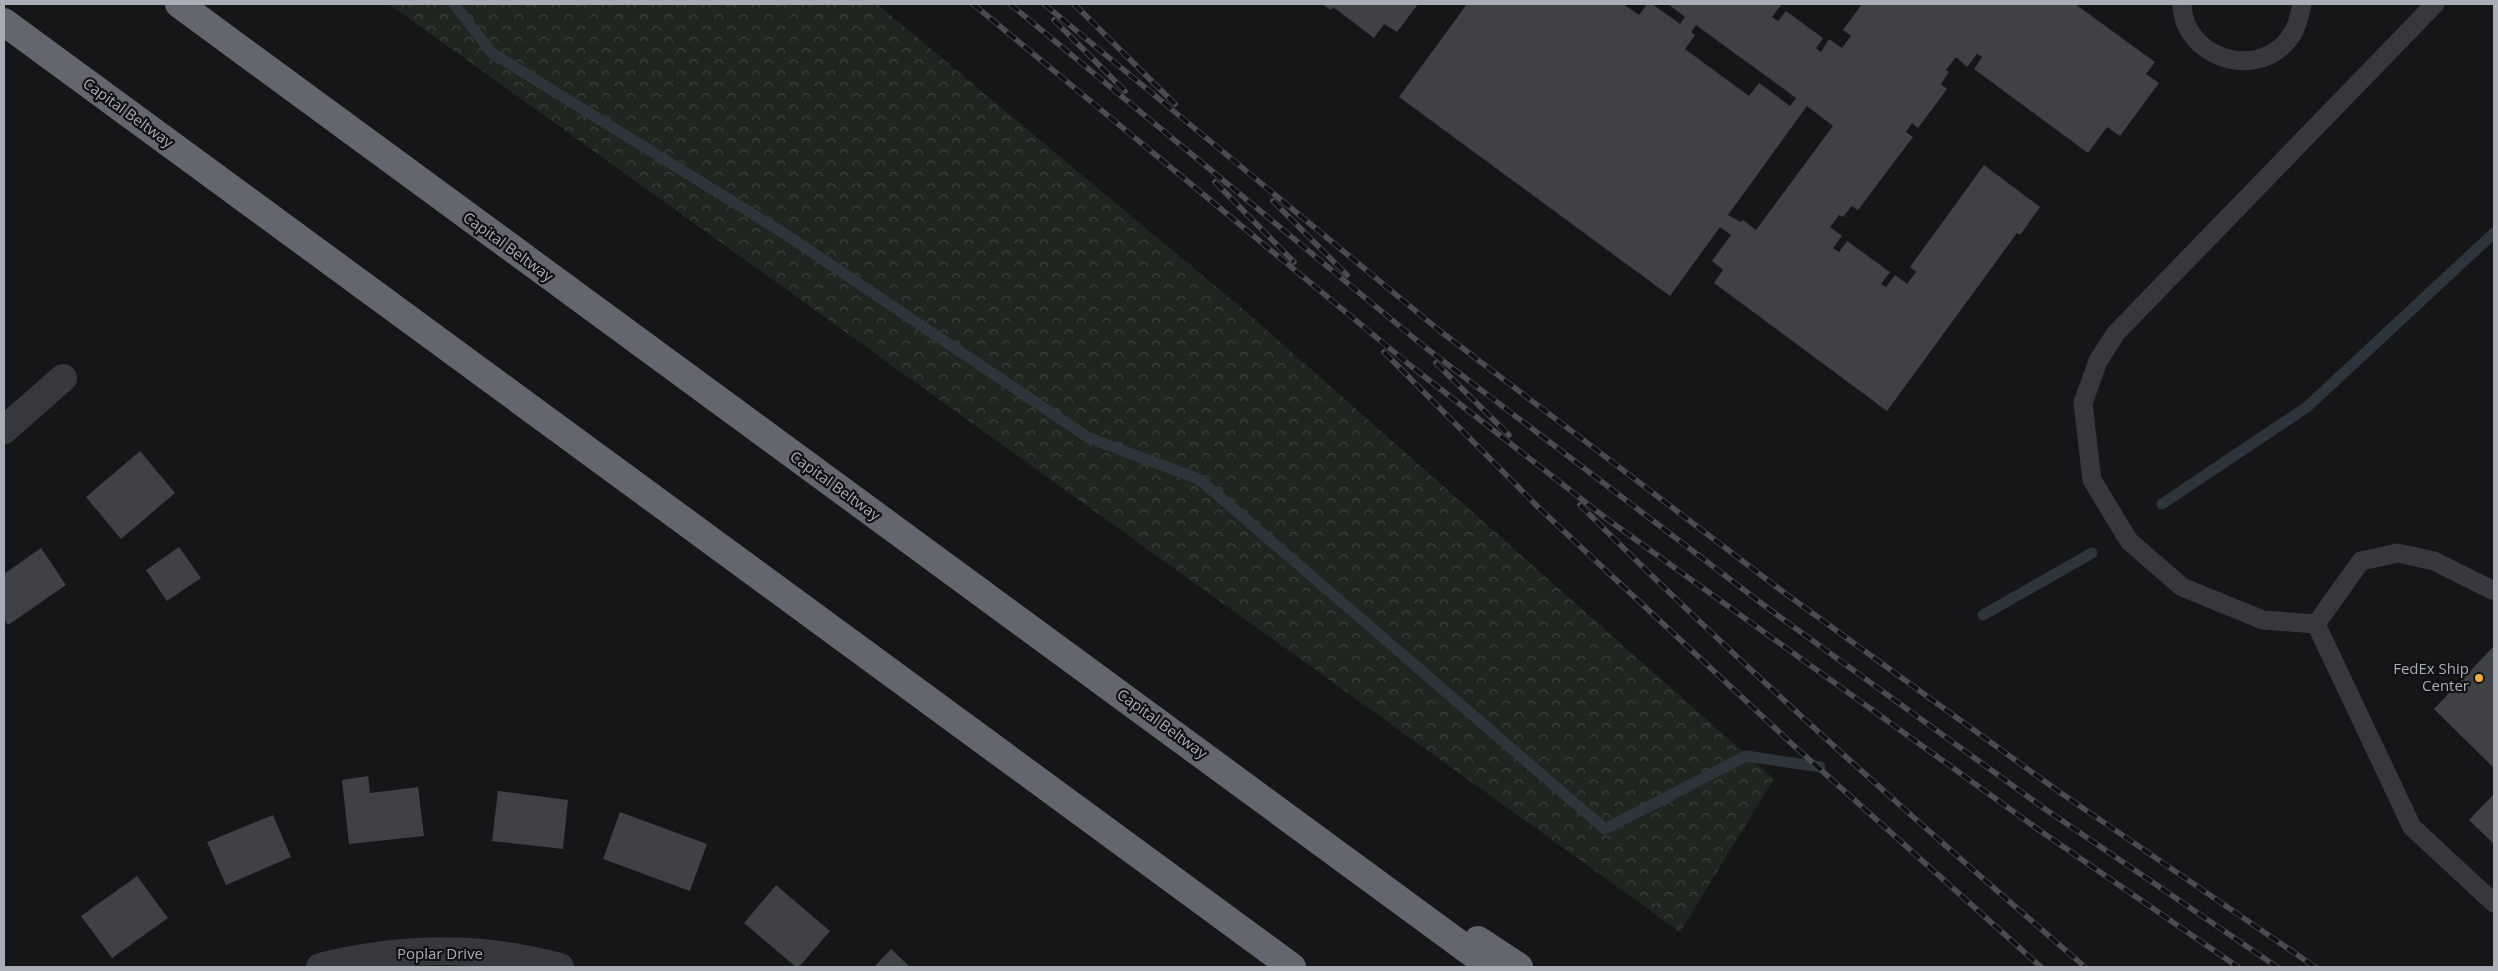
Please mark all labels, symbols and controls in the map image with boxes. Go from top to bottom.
street label: Capital Beltway [79,73,178,152]
street label: Capital Beltway [459,207,558,286]
street label: Capital Beltway [786,446,885,525]
place label: FedEx Ship Center [2393,658,2469,695]
marker: FedEx Ship Center [2473,672,2485,684]
street label: Capital Beltway [1113,684,1212,763]
street label: Poplar Drive [397,943,483,963]

